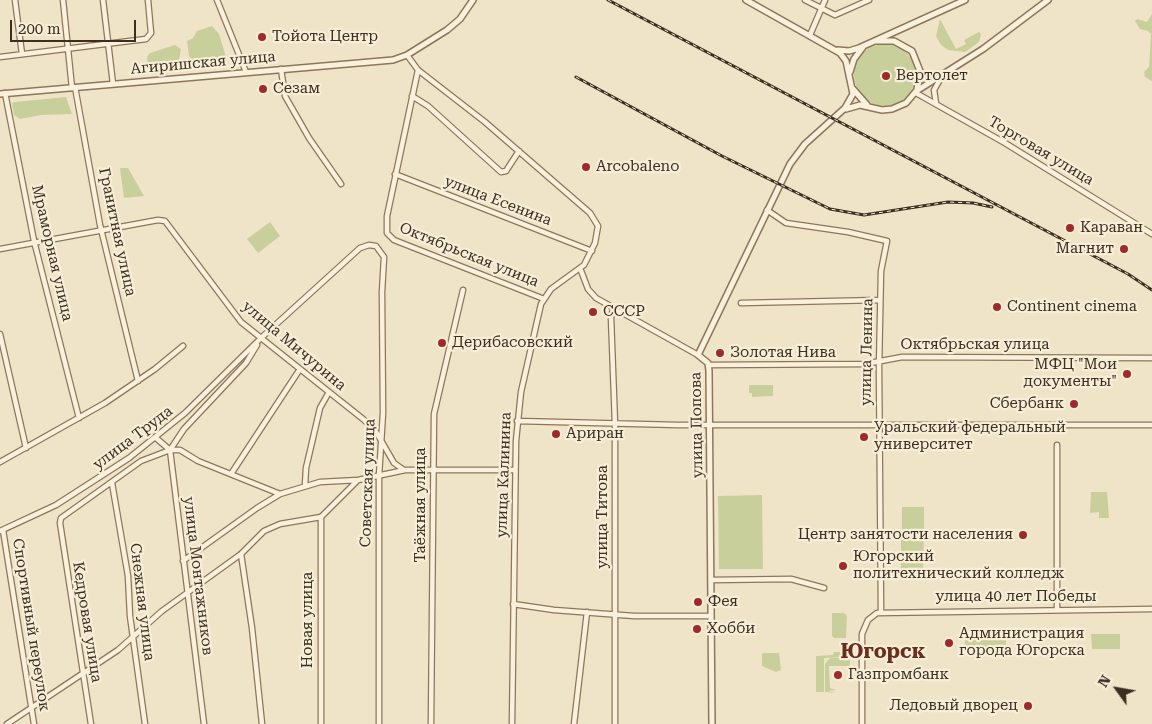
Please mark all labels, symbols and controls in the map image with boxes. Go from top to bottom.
scale bar [12,10,139,42]
text: 200 m [18,20,61,38]
place label: Тойота Центр [272,28,378,46]
marker: Тойота Центр [256,31,268,43]
street label: Агиришская улица [130,48,276,78]
place label: Вертолет [896,67,968,85]
marker: Вертолет [880,70,892,82]
place label: Сезам [273,80,320,98]
marker: Сезам [257,83,269,95]
street label: Торговая улица [985,113,1097,189]
place label: Arcobaleno [596,158,680,176]
marker: Arcobaleno [580,161,592,173]
street label: Гранитная улица [95,166,139,298]
street label: улица Есенина [442,172,554,230]
street label: Мраморная улица [28,183,76,323]
street label: Октябрьская улица [397,219,541,291]
place label: Караван [1080,219,1143,237]
marker: Караван [1064,222,1076,234]
place label: Магнит [1056,240,1114,258]
marker: Магнит [1118,243,1130,255]
street label: улица Мичурина [238,297,350,395]
street label: улица Ленина [857,298,877,406]
place label: Continent cinema [1007,298,1137,316]
marker: Continent cinema [991,301,1003,313]
place label: СССР [603,303,645,321]
marker: СССР [587,306,599,318]
place label: Дерибасовский [452,334,573,352]
street label: Октябрьская улица [901,336,1049,354]
marker: Дерибасовский [436,337,448,349]
place label: Золотая Нива [730,344,836,362]
marker: Золотая Нива [714,347,726,359]
place label: МФЦ "Мои документы" [1023,356,1117,391]
marker: МФЦ "Мои документы" [1121,368,1133,380]
street label: улица Попова [687,372,707,478]
place label: Сбербанк [990,395,1064,413]
marker: Сбербанк [1068,398,1080,410]
street label: улица Труда [90,402,176,474]
street label: улица Калинина [493,412,515,538]
street label: Советская улица [357,418,379,548]
place label: Уральский федеральный университет [874,419,1066,454]
place label: Ариран [566,425,624,443]
marker: Ариран [550,428,562,440]
marker: Уральский федеральный университет [858,431,870,443]
street label: Таёжная улица [412,448,430,562]
street label: улица Титова [594,465,612,569]
street label: улица Монтажников [179,496,217,656]
place label: Центр занятости населения [798,526,1013,544]
marker: Центр занятости населения [1017,529,1029,541]
street label: Спортивный переулок [8,537,54,713]
street label: Снежная улица [126,542,158,662]
place label: Югорский политехнический колледж [853,548,1064,583]
street label: Кедровая улица [69,560,105,684]
marker: Югорский политехнический колледж [837,560,849,572]
street label: Новая улица [299,572,317,668]
street label: улица 40 лет Победы [936,588,1096,606]
place label: Фея [708,593,738,611]
marker: Фея [692,596,704,608]
place label: Хобби [707,620,755,638]
marker: Хобби [691,623,703,635]
place label: Администрация города Югорска [959,625,1085,660]
marker: Администрация города Югорска [943,637,955,649]
district label: Югорск [841,640,925,664]
north arrow [1092,664,1142,714]
place label: Газпромбанк [848,666,949,684]
marker: Газпромбанк [832,669,844,681]
text: N [1095,672,1114,690]
place label: Ледовый дворец [890,697,1018,715]
marker: Ледовый дворец [1022,700,1034,712]

